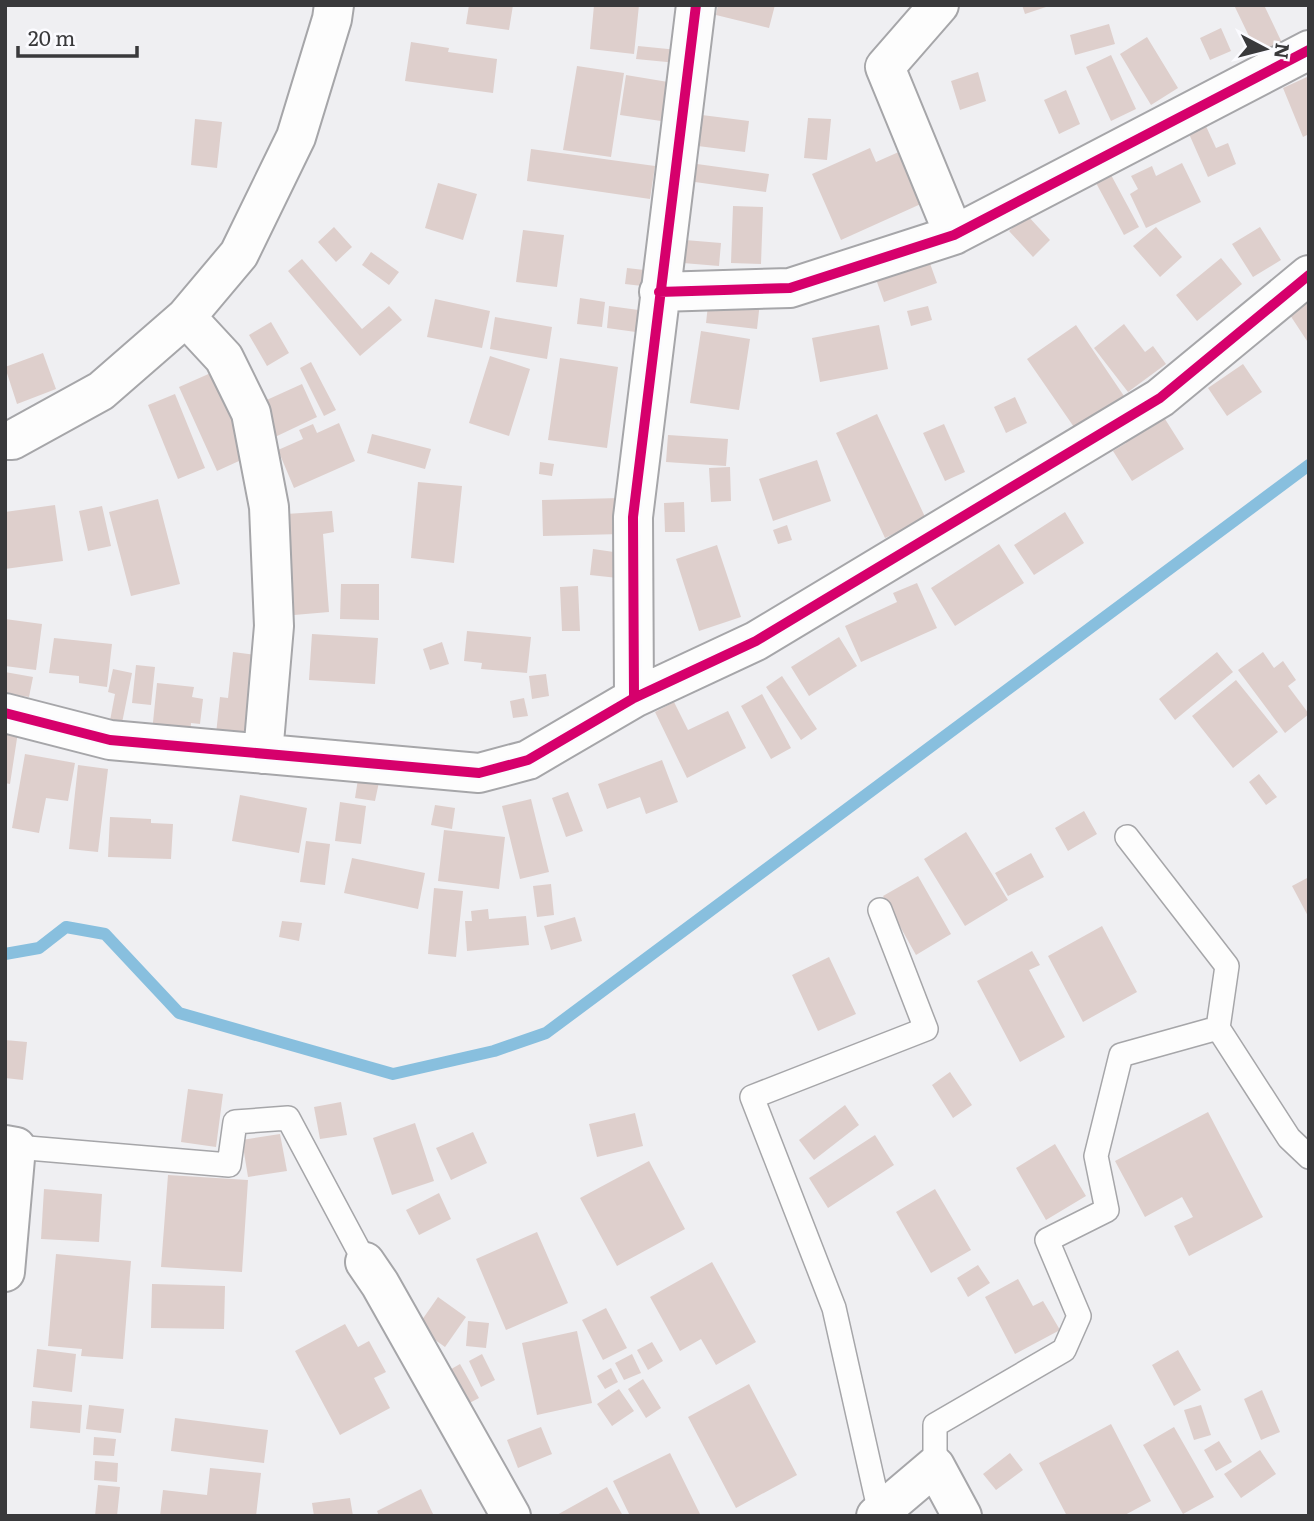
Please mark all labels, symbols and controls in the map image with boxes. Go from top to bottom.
scale bar [18,14,136,58]
north arrow [1230,14,1300,84]
text: 20 m [28,21,75,52]
text: N [1268,42,1298,61]

